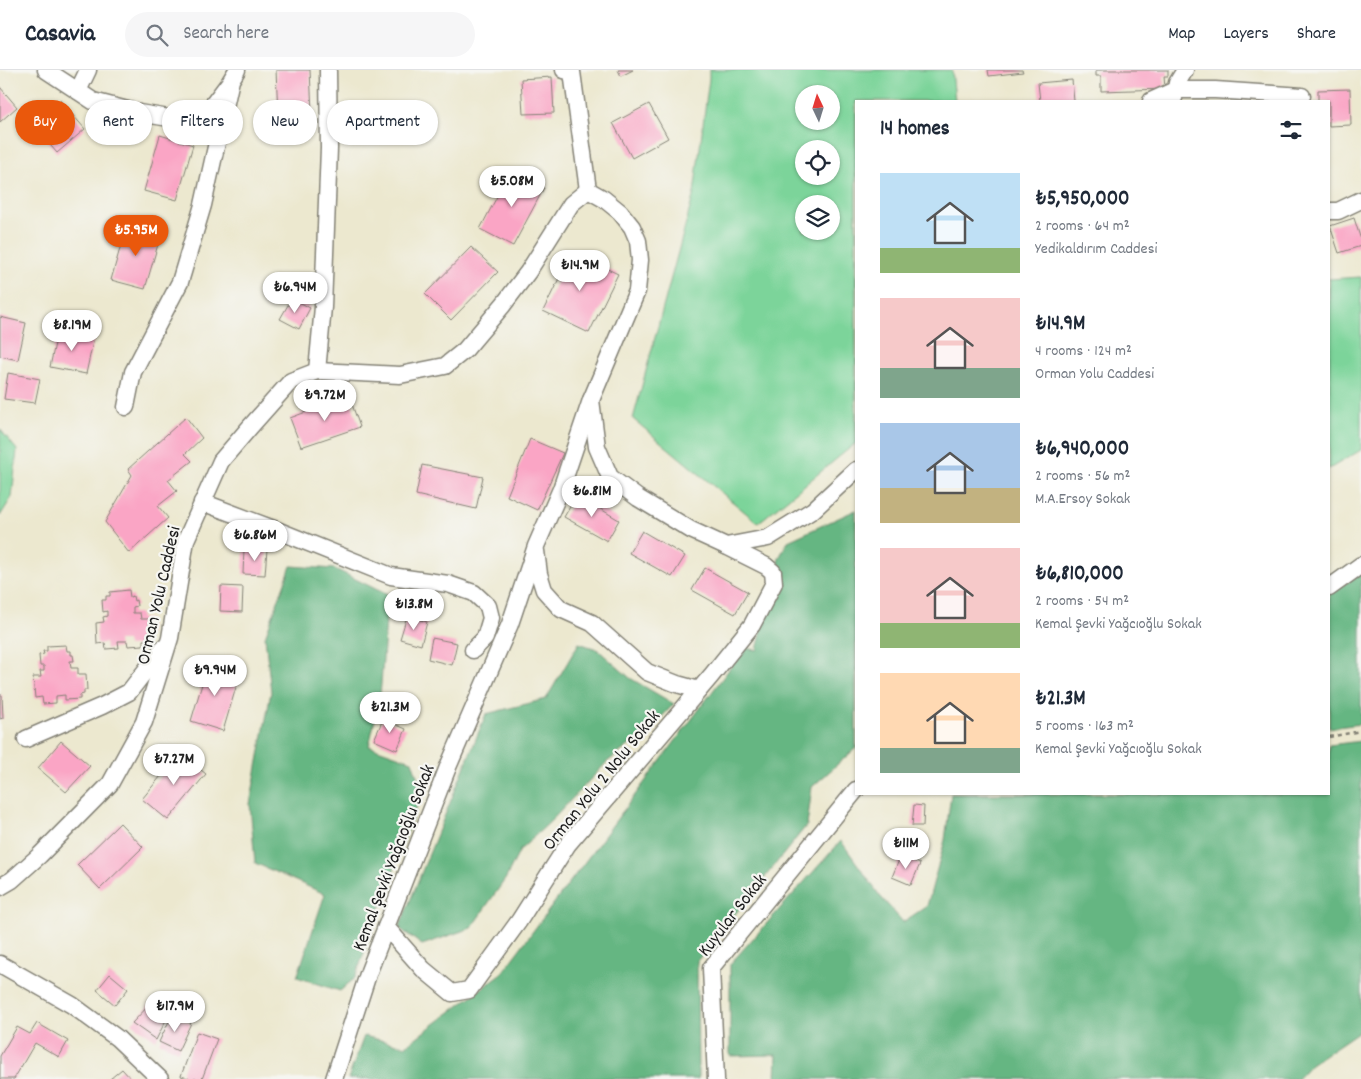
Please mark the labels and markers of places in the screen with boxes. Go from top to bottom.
pin: ₺5.08M [471,166,553,208]
pin: ₺5.95M [95,214,177,257]
pin: ₺14.9M [539,250,621,292]
pin: ₺6.94M [254,272,336,314]
pin: ₺8.19M [31,310,113,352]
pin: ₺9.72M [284,380,366,422]
pin: ₺6.81M [551,476,633,518]
pin: ₺6.86M [214,520,296,562]
pin: ₺13.8M [373,588,455,631]
pin: ₺9.94M [174,654,256,697]
pin: ₺21.3M [349,692,431,734]
pin: ₺7.27M [133,744,215,786]
pin: ₺11M [876,828,936,870]
pin: ₺17.9M [134,990,216,1033]

